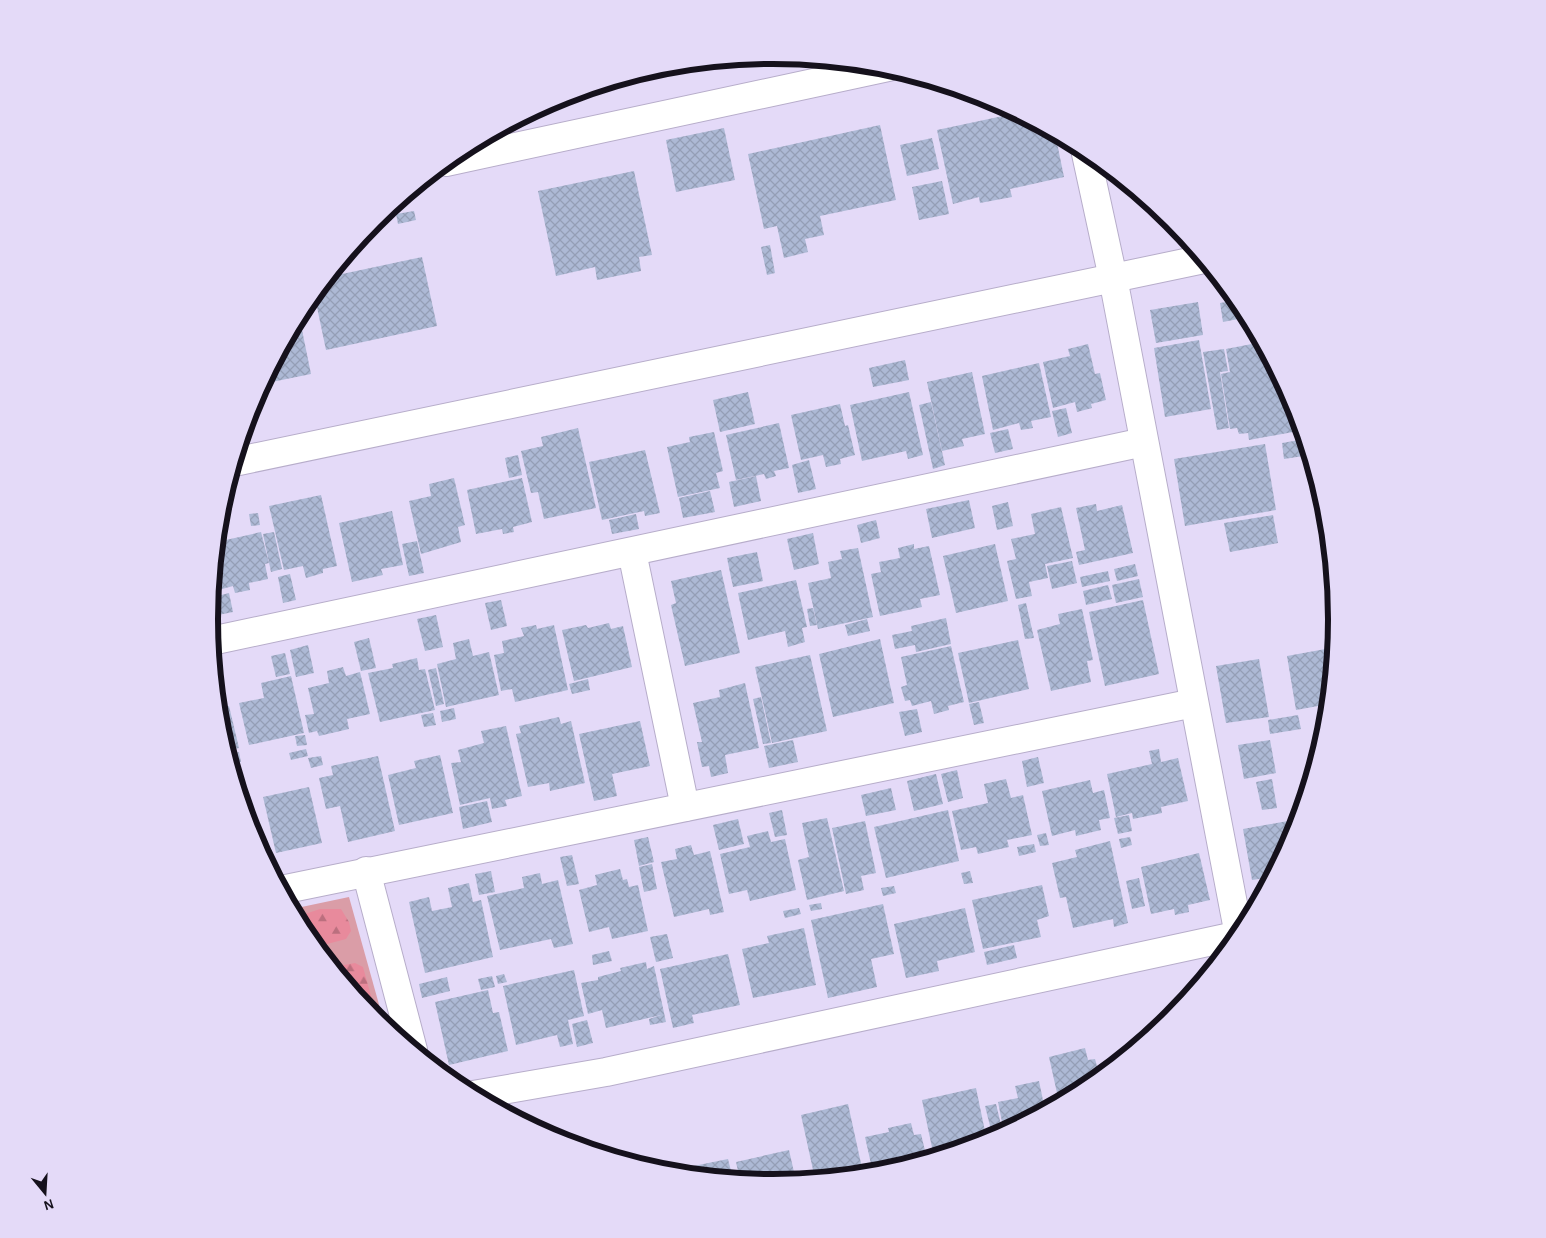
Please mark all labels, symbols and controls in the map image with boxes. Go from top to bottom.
north arrow [20,1168,70,1218]
text: N [42,1196,56,1213]

